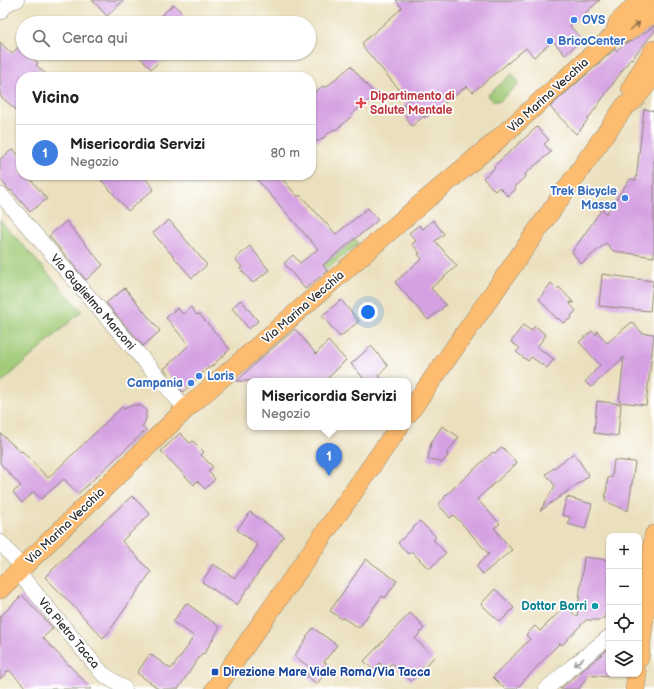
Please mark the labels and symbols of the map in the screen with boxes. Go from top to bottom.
place label: OVS [582,13,605,28]
marker: OVS [569,15,579,25]
one-way arrow [629,21,640,30]
place label: BricoCenter [558,34,625,49]
marker: BricoCenter [545,36,555,46]
street label: Via Marina Vecchia [505,55,592,136]
place label: Dipartimento di Salute Mentale [370,89,455,118]
marker: Dipartimento di Salute Mentale [355,97,367,109]
place label: Trek Bicycle Massa [550,184,617,213]
marker: Trek Bicycle Massa [620,193,630,203]
street label: Via Guglielmo Marconi [47,251,138,353]
street label: Via Marina Vecchia [259,268,347,347]
your location [358,302,378,322]
place label: Loris [207,369,234,384]
marker: Loris [194,371,204,381]
place label: Campania [127,376,183,391]
marker: Campania [186,378,196,388]
pin: 1 [316,443,342,476]
street label: Via Marina Vecchia [23,485,108,568]
street label: Via Pietro Tacca [35,595,103,672]
place label: Dottor Borri [521,599,587,614]
marker: Dottor Borri [590,601,600,611]
one-way arrow [573,657,584,666]
place label: Direzione Mare Viale Roma/Via Tacca [223,665,430,680]
marker: Direzione Mare Viale Roma/Via Tacca [210,667,220,677]

